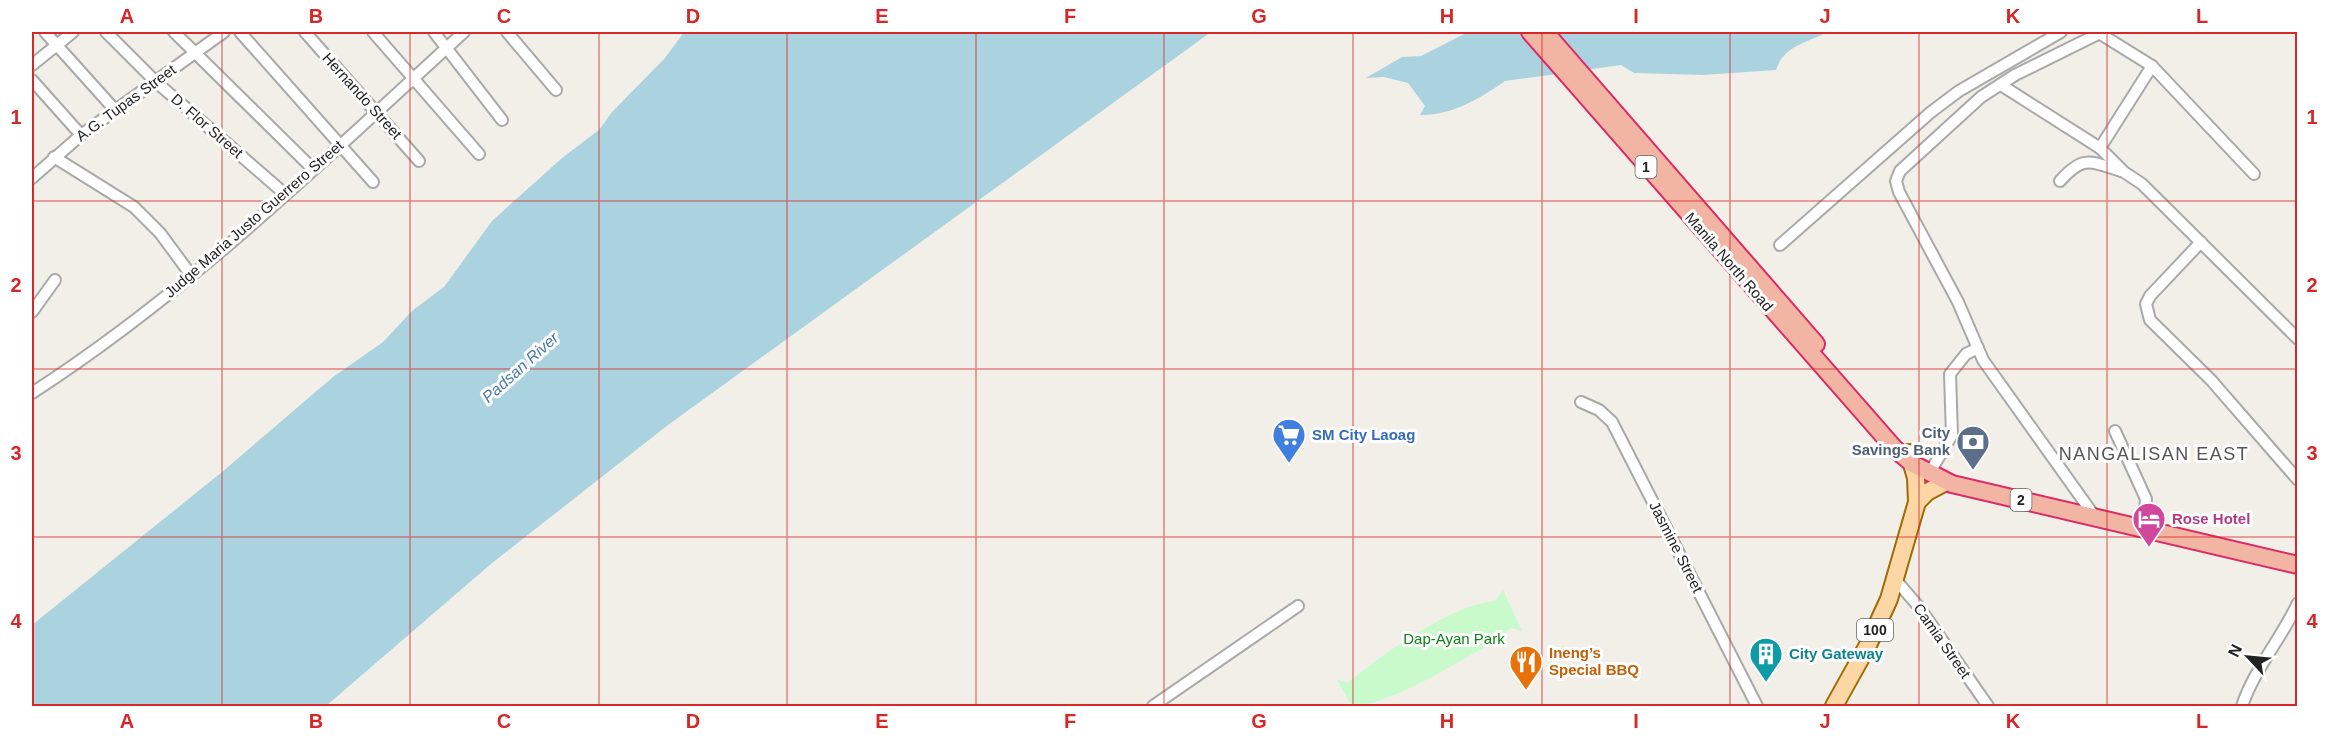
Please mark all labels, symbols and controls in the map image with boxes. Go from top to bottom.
text: A [120,5,134,27]
text: B [309,5,323,27]
text: C [497,5,511,27]
text: D [686,5,700,27]
text: E [875,5,889,27]
text: F [1064,5,1076,27]
text: G [1251,5,1267,27]
text: H [1440,5,1454,27]
text: I [1633,5,1639,27]
text: J [1819,5,1831,27]
text: K [2006,5,2021,27]
text: L [2196,5,2208,27]
street label: Hernando Street [319,49,406,143]
street label: A.G. Tupas Street [72,60,180,145]
street label: D. Flor Street [168,90,247,162]
text: 1 [10,106,22,128]
text: 1 [2306,106,2318,128]
street label: Judge Maria Justo Guerrero Street [161,136,347,301]
road number: 1 [1636,156,1656,178]
street label: Manila North Road [1682,209,1777,314]
text: 2 [10,274,22,296]
text: 2 [2306,274,2318,296]
water label: Padsan River [479,328,562,406]
supermarket icon: SM City Laoag [1271,417,1307,464]
place label: City Savings Bank [1852,424,1951,458]
bank icon: City Savings Bank [1955,424,1991,471]
place label: SM City Laoag [1312,426,1415,443]
text: 3 [10,442,22,464]
text: 3 [2306,442,2318,464]
district label: NANGALISAN EAST [2059,444,2249,464]
road number: 2 [2010,489,2032,511]
street label: Jasmine Street [1646,498,1707,596]
hotel icon: Rose Hotel [2131,501,2167,548]
place label: Rose Hotel [2172,510,2250,527]
street label: Camia Street [1910,600,1975,682]
text: 4 [10,610,22,632]
text: 4 [2306,610,2318,632]
road number: 100 [1857,619,1893,641]
north arrow [2218,627,2278,687]
park label: Dap-Ayan Park [1403,630,1505,647]
building icon: City Gateway [1748,636,1784,683]
text: N [2225,642,2245,660]
restaurant icon: Ineng’s Special BBQ [1508,644,1544,691]
place label: Ineng’s Special BBQ [1549,644,1639,678]
place label: City Gateway [1789,645,1884,662]
text: A [120,710,134,732]
text: B [309,710,323,732]
text: C [497,710,511,732]
text: D [686,710,700,732]
text: E [875,710,889,732]
text: F [1064,710,1076,732]
text: G [1251,710,1267,732]
text: H [1440,710,1454,732]
text: I [1633,710,1639,732]
text: J [1819,710,1831,732]
text: K [2006,710,2021,732]
text: L [2196,710,2208,732]

